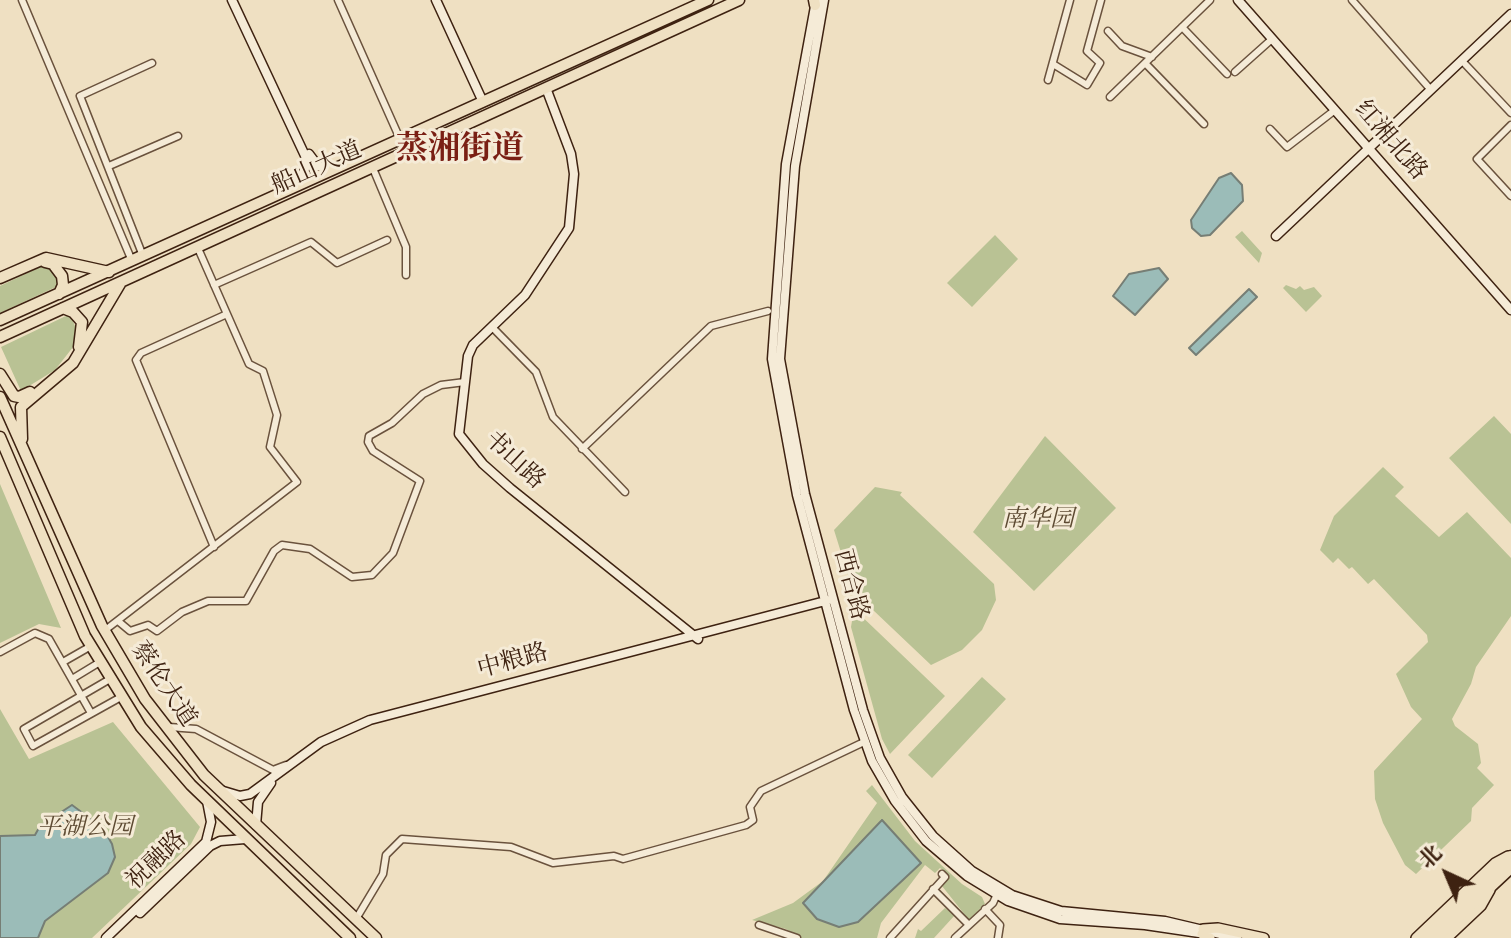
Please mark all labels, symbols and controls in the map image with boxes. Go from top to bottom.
street label: 红湘北路 [1348,95,1432,187]
district label: 蒸湘街道 [396,132,524,170]
street label: 船山大道 [267,136,367,202]
street label: 书山路 [478,426,550,496]
park label: 南华园 [1002,506,1074,534]
street label: 西合路 [827,546,873,624]
street label: 蔡伦大道 [124,637,202,733]
street label: 中粮路 [474,639,552,685]
park label: 平湖公园 [37,814,133,842]
street label: 祝融路 [121,826,193,896]
north arrow [1407,834,1487,914]
text: 北 [1412,838,1449,875]

